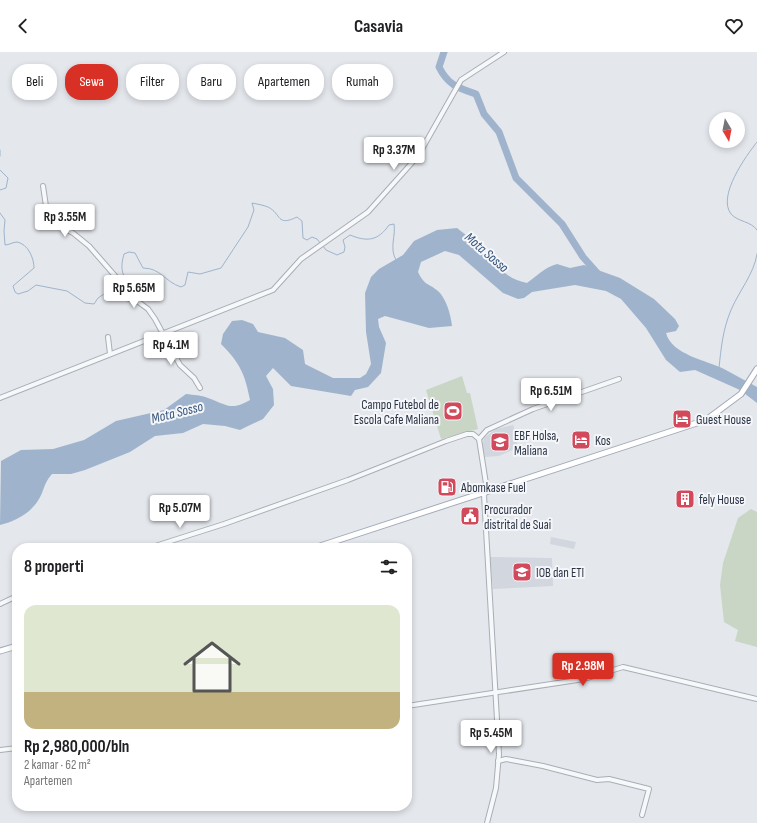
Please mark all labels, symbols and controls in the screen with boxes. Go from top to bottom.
icon: back [12,15,34,37]
icon: heart [723,15,745,37]
text: Casavia [354,16,403,37]
chip: Beli [12,64,57,100]
chip: Sewa [65,64,118,100]
chip: Filter [126,64,179,100]
chip: Baru [187,64,236,100]
chip: Apartemen [244,64,324,100]
chip: Rumah [332,64,393,100]
north arrow [709,112,745,148]
map controls [709,112,745,148]
pin: Rp 3.37M [353,137,435,171]
text: Rp 3.37M [373,142,415,158]
pin: Rp 3.55M [24,204,106,238]
text: Rp 3.55M [44,209,86,225]
water label: Mota Sosso [461,229,512,276]
pin: Rp 5.65M [93,275,175,309]
text: Rp 5.65M [113,280,155,296]
pin: Rp 4.1M [134,332,208,366]
text: Rp 4.1M [153,337,189,353]
pin: Rp 6.51M [510,378,592,412]
text: Rp 6.51M [530,383,572,399]
place label: Campo Futebol de Escola Cafe Maliana [354,397,439,428]
water label: Mota Sosso [149,398,205,427]
sports icon: Campo Futebol de Escola Cafe Maliana [442,400,464,422]
hotel icon: Guest House [671,408,693,430]
place label: Guest House [696,412,751,428]
place label: EBF Holsa, Maliana [514,428,559,459]
hotel icon: Kos [570,429,592,451]
school or university icon: EBF Holsa, Maliana [489,431,511,453]
place label: Kos [595,433,611,449]
fuel station icon: Abomkase Fuel [436,476,458,498]
place label: Abomkase Fuel [460,480,526,496]
building icon: fely House [674,488,696,510]
place label: fely House [699,492,745,508]
pin: Rp 5.07M [139,495,221,529]
text: Rp 5.07M [159,500,201,516]
place label: Procurador distrital de Suai [484,502,551,533]
public building icon: Procurador distrital de Suai [459,505,481,527]
icon: filters [378,556,400,578]
text: 8 properti [24,557,84,577]
school or university icon: IOB dan ETI [511,561,533,583]
place label: IOB dan ETI [536,565,584,581]
icon: home [176,631,248,703]
pin: Rp 2.98M [542,653,624,687]
text: Rp 2.98M [561,658,605,674]
pin: Rp 5.45M [450,720,532,754]
text: Rp 5.45M [470,725,512,741]
text: Rp 2,980,000/bln [24,737,129,757]
text: 2 kamar · 62 m² [24,757,91,773]
text: Apartemen [24,773,72,789]

